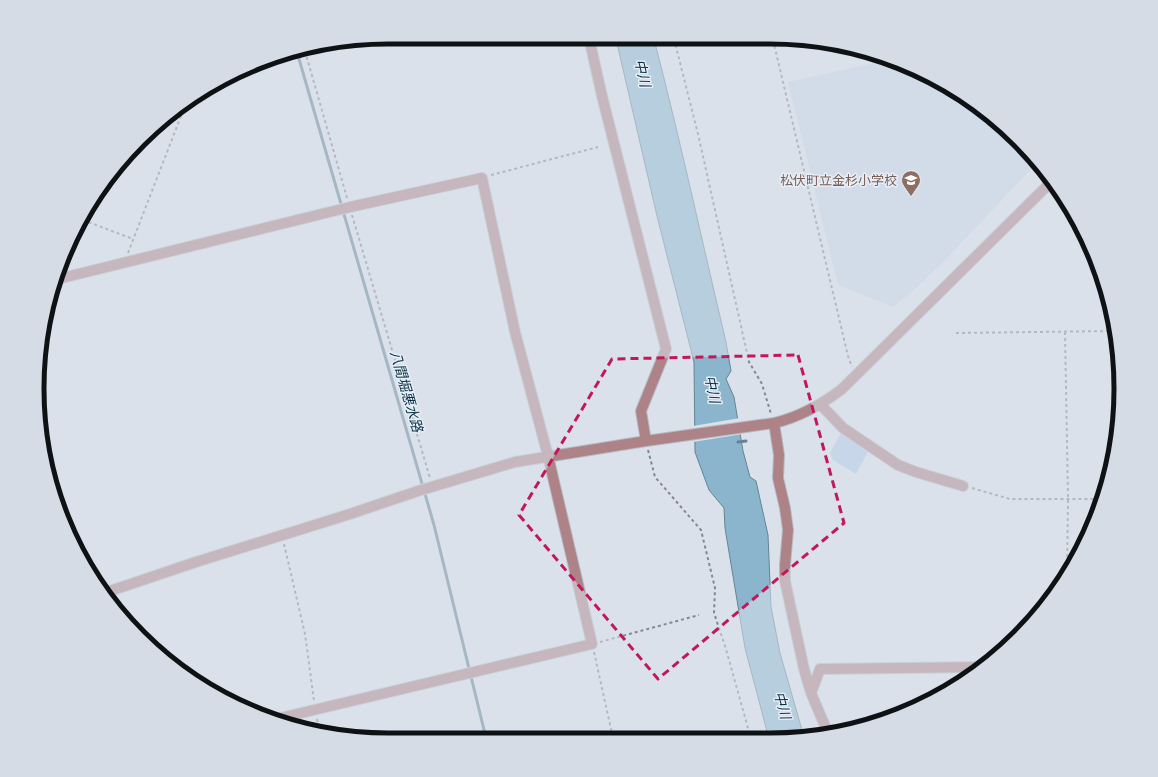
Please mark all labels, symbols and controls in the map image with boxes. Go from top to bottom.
water label: 中川 [632,57,655,91]
school or university icon: 松伏町立金杉小学校 [900,169,922,197]
place label: 松伏町立金杉小学校 [780,172,897,188]
water label: 八間堀悪水路 [387,348,427,435]
water label: 中川 [702,374,725,406]
water label: 中川 [771,689,795,723]

